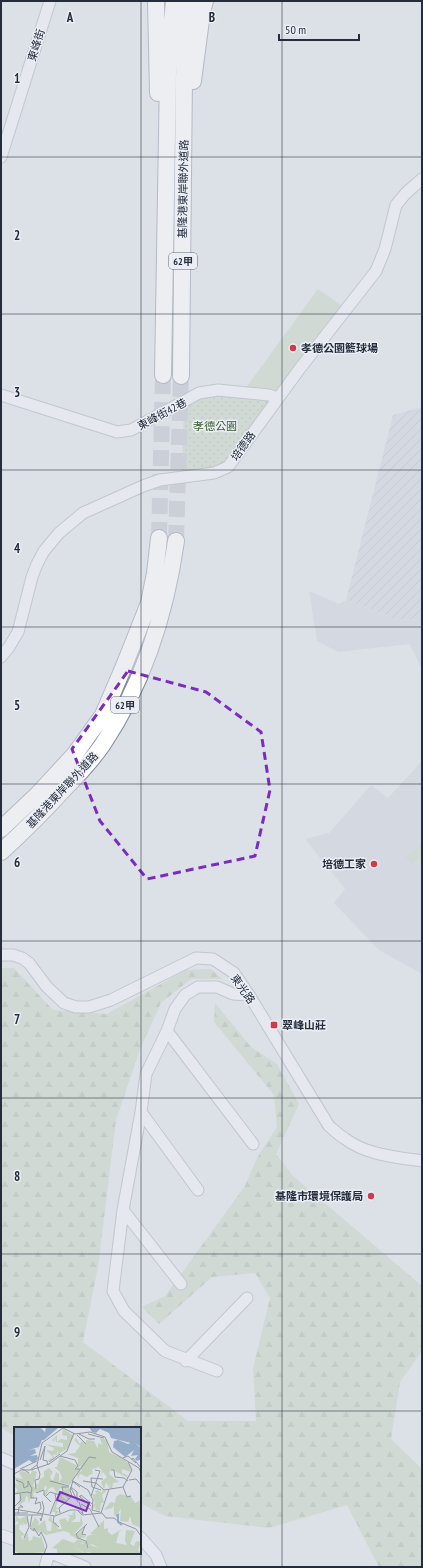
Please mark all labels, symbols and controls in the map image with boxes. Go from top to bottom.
text: A [66,9,74,26]
text: B [209,9,215,26]
scale bar [279,16,359,42]
text: 50 m [285,22,306,37]
street label: 東峰街 [24,27,48,63]
text: 1 [14,70,20,87]
street label: 基隆港東岸聯外道路 [175,139,191,239]
text: 2 [14,227,20,244]
road number: 62甲 [169,253,197,269]
place label: 孝德公園籃球場 [301,341,378,355]
marker: 孝德公園籃球場 [288,343,298,353]
text: 3 [14,384,20,401]
street label: 東峰街42巷 [135,395,189,433]
park label: 孝德公園 [193,419,237,433]
street label: 培德路 [228,428,258,464]
text: 4 [14,540,21,557]
text: 5 [14,697,20,714]
road number: 62甲 [111,697,139,713]
street label: 基隆港東岸聯外道路 [23,749,101,831]
text: 6 [14,854,20,871]
place label: 培德工家 [322,857,366,871]
marker: 培德工家 [369,859,379,869]
street label: 東光路 [228,971,258,1007]
text: 7 [14,1011,20,1028]
place label: 翠峰山莊 [282,1018,326,1032]
marker: 翠峰山莊 [269,1020,279,1030]
text: 8 [14,1168,20,1185]
place label: 基隆市環境保護局 [275,1189,363,1203]
marker: 基隆市環境保護局 [366,1191,376,1201]
text: 9 [14,1324,20,1341]
inset map [14,1427,141,1554]

